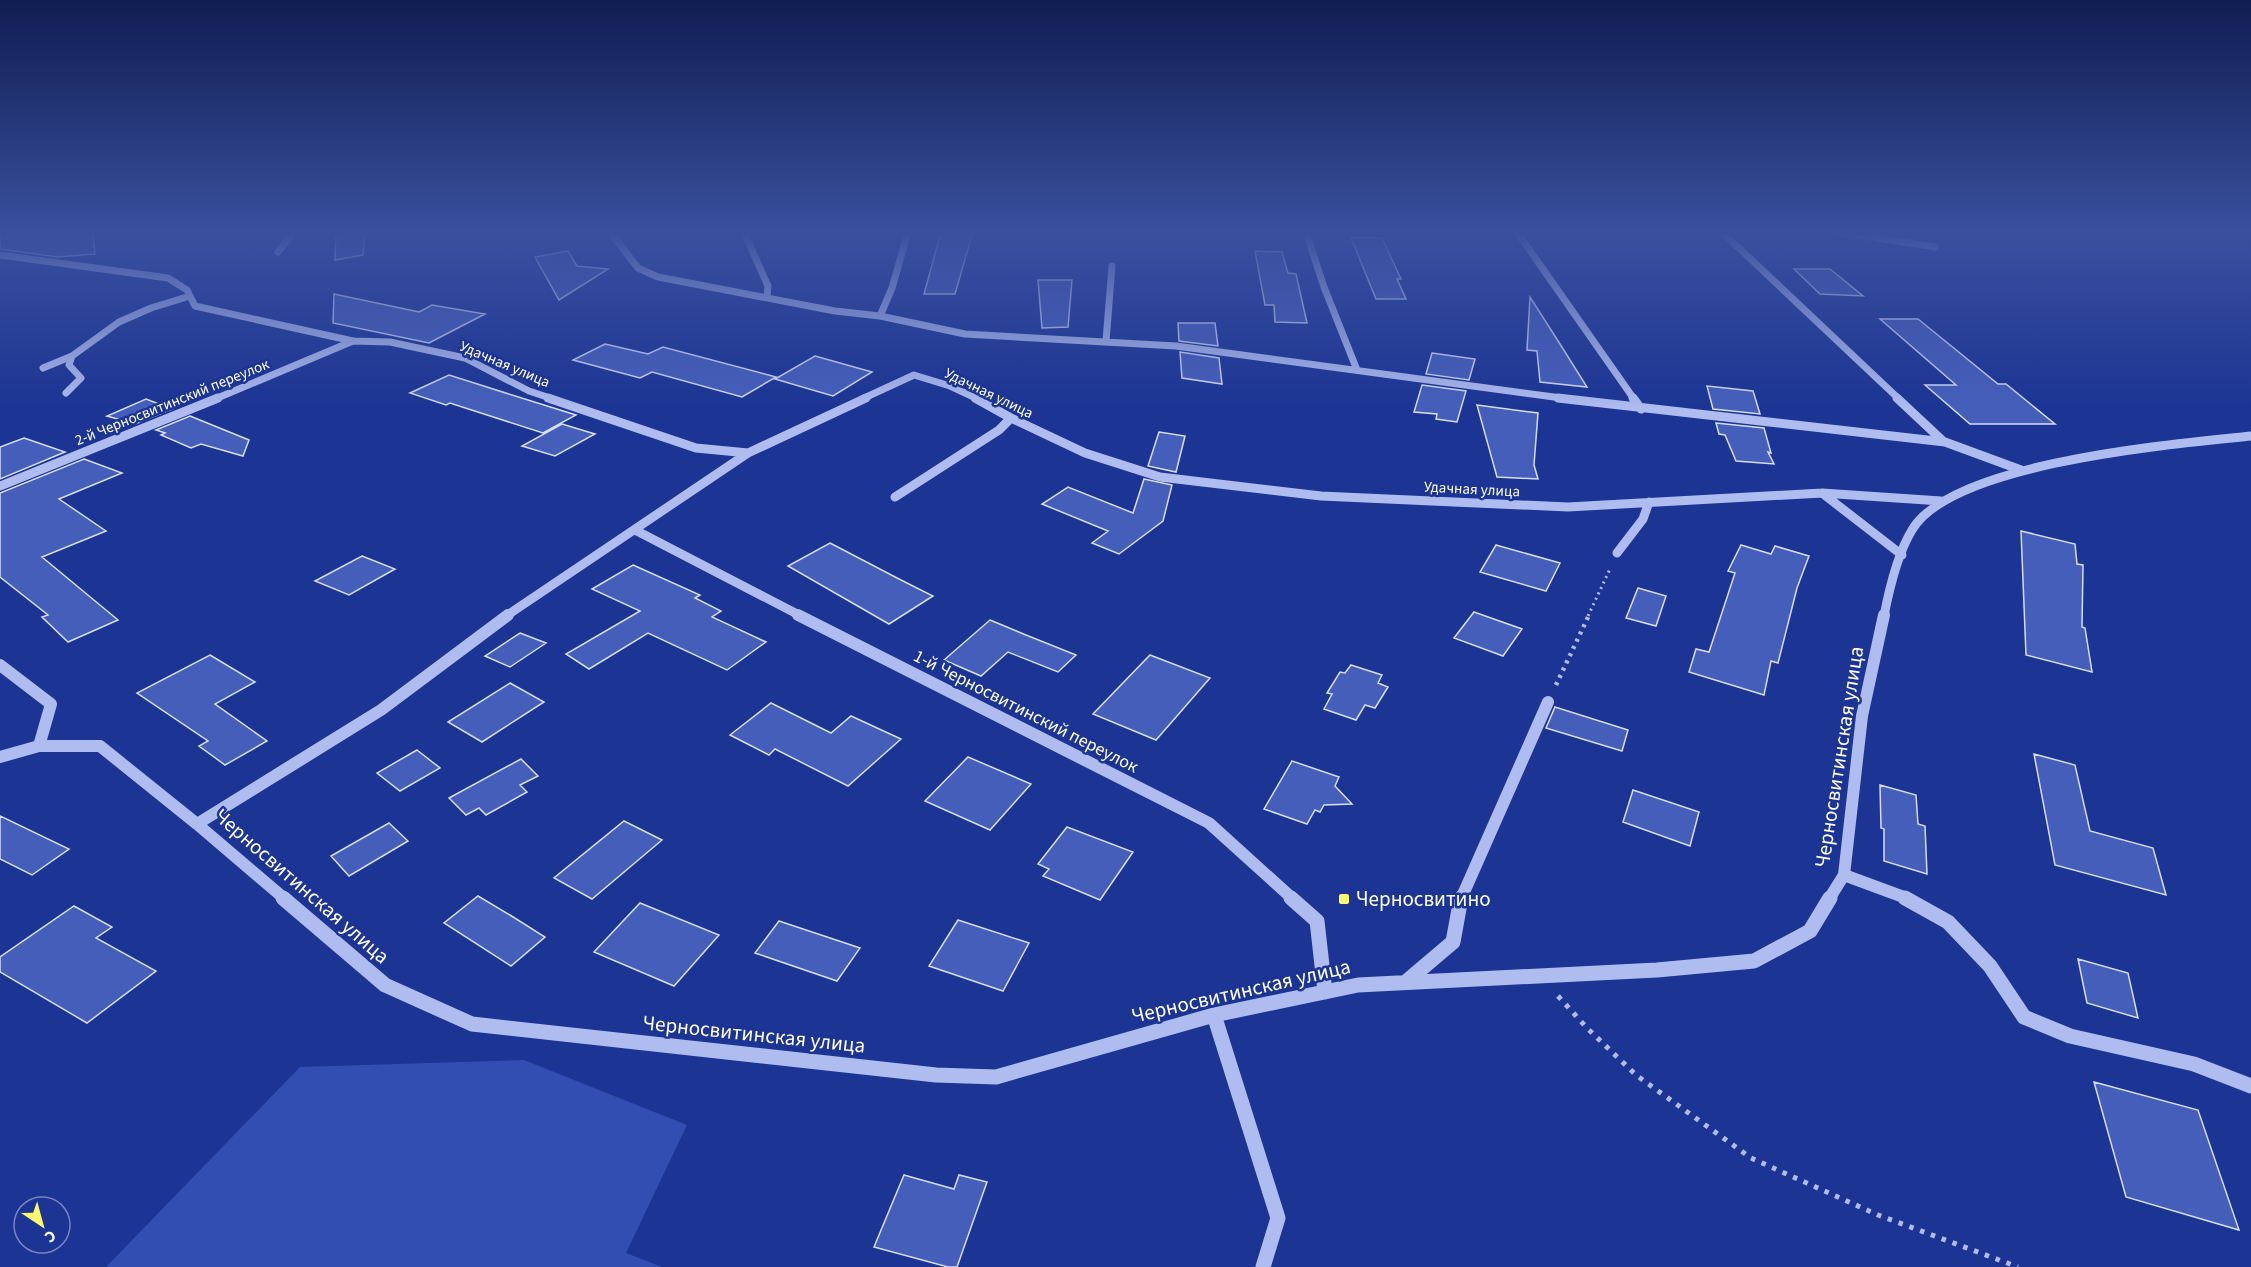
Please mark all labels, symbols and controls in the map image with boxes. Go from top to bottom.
street label: Удачная улица [456,336,553,393]
street label: 2-й Черносвитинский переулок [72,354,273,451]
street label: Удачная улица [941,363,1037,424]
street label: Удачная улица [1423,476,1521,503]
street label: 1-й Черносвитинский переулок [909,644,1143,779]
street label: Черносвитинская улица [1807,644,1871,870]
street label: Черносвитинская улица [208,801,396,971]
place label: Черносвитино [1356,884,1491,914]
marker: Черносвитино [1337,892,1351,906]
street label: Черносвитинская улица [1129,951,1353,1031]
street label: Черносвитинская улица [641,1007,867,1061]
north arrow [12,1195,72,1255]
text: С [40,1225,60,1248]

